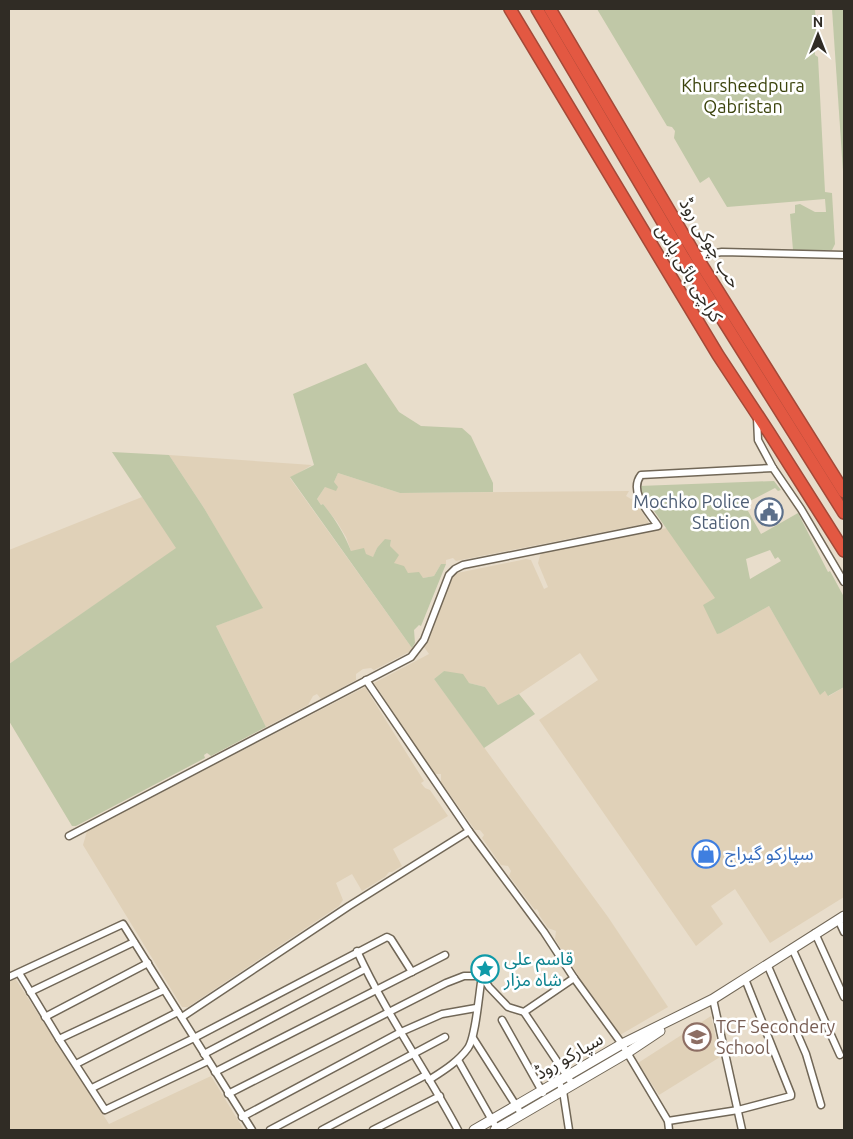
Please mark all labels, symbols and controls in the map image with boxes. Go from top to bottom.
north arrow [793,10,843,60]
text: N [813,14,823,30]
park label: Khursheedpura Qabristan [681,75,805,117]
street label: حب چوکی روڈ [674,194,746,292]
street label: کراچی بائی پاس [651,220,727,327]
place label: Mochko Police Station [633,491,750,532]
public building icon: Mochko Police Station [754,497,784,527]
shop icon: سپارکو گیراج [691,839,721,869]
place label: سپارکو گیراج [725,843,814,867]
place label: قاسم علی شاہ مزار [503,948,573,991]
place icon: قاسم علی شاہ مزار [470,954,500,984]
place label: TCF Secondery School [716,1016,836,1057]
school or university icon: TCF Secondery School [682,1022,712,1052]
street label: سپارکو روڈ [531,1028,607,1084]

